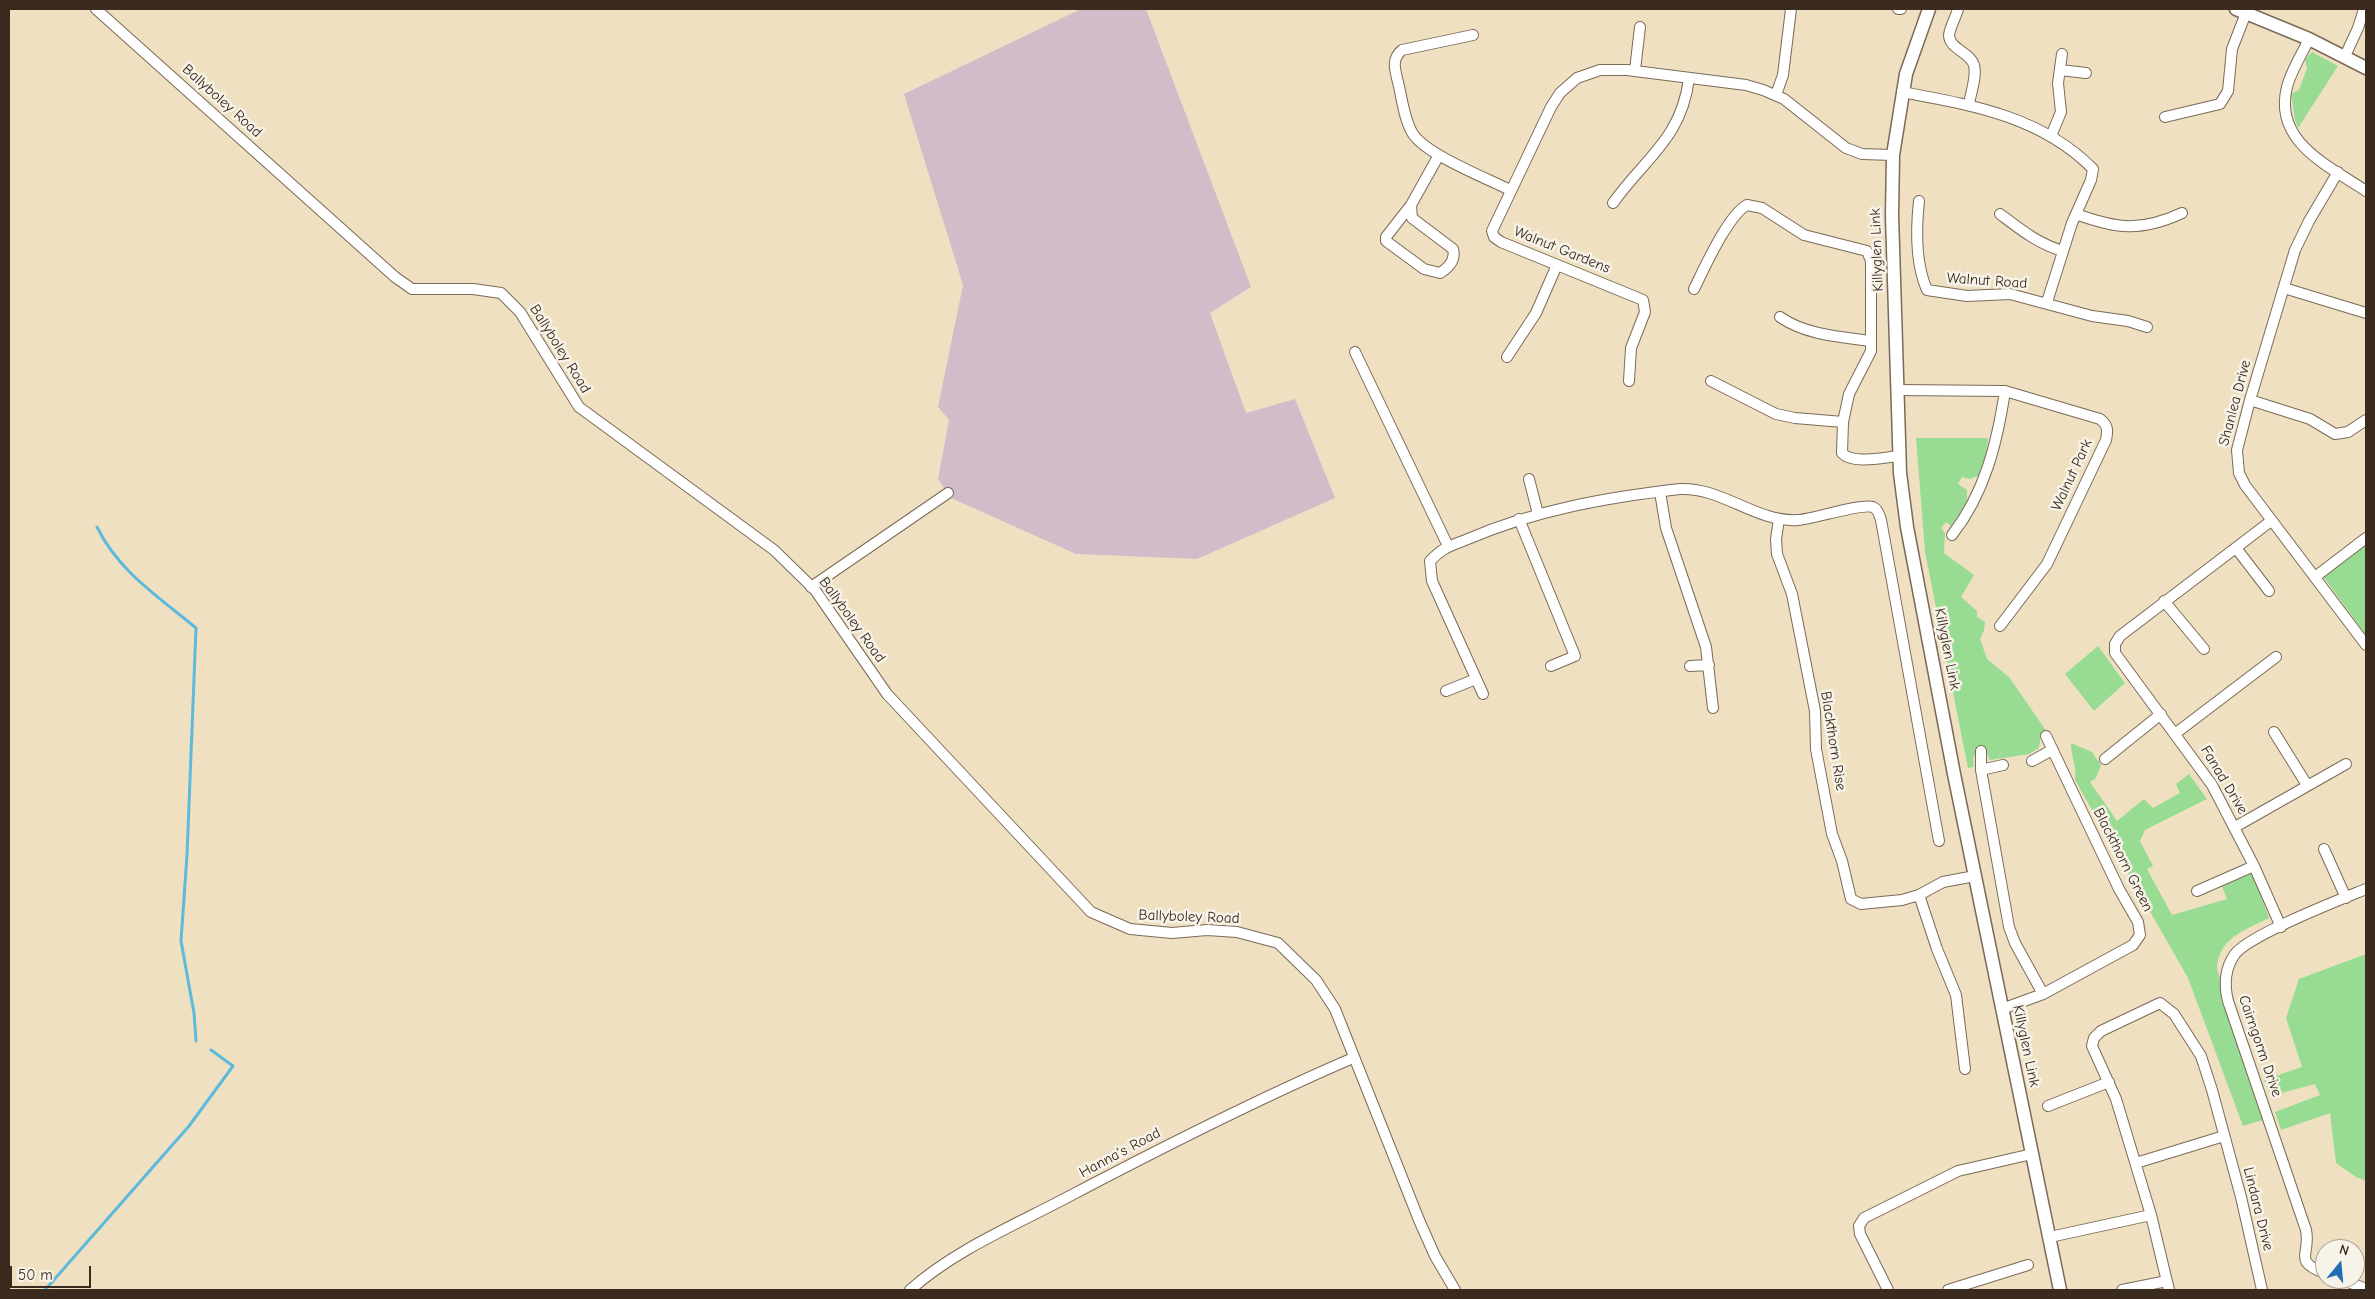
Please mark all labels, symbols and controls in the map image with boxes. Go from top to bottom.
street label: Ballyboley Road [178,60,266,142]
street label: Killyglen Link [1867,208,1887,292]
street label: Walnut Gardens [1511,223,1613,277]
street label: Walnut Road [1946,269,2028,293]
street label: Ballyboley Road [526,301,594,397]
street label: Shanlea Drive [2215,358,2255,448]
street label: Walnut Park [2048,436,2096,514]
street label: Ballyboley Road [815,574,889,666]
street label: Killyglen Link [1930,606,1964,692]
street label: Blackthorn Rise [1816,690,1850,792]
street label: Fanad Drive [2197,742,2251,818]
street label: Blackthorn Green [2089,805,2157,915]
street label: Ballyboley Road [1138,906,1240,928]
street label: Cairngorm Drive [2234,993,2286,1099]
street label: Killyglen Link [2009,1003,2043,1089]
street label: Hanna's Road [1076,1124,1164,1182]
street label: Lindara Drive [2239,1165,2277,1253]
north arrow [2315,1239,2365,1289]
text: N [2337,1241,2351,1260]
scale bar [12,1256,94,1288]
text: 50 m [18,1266,53,1284]

